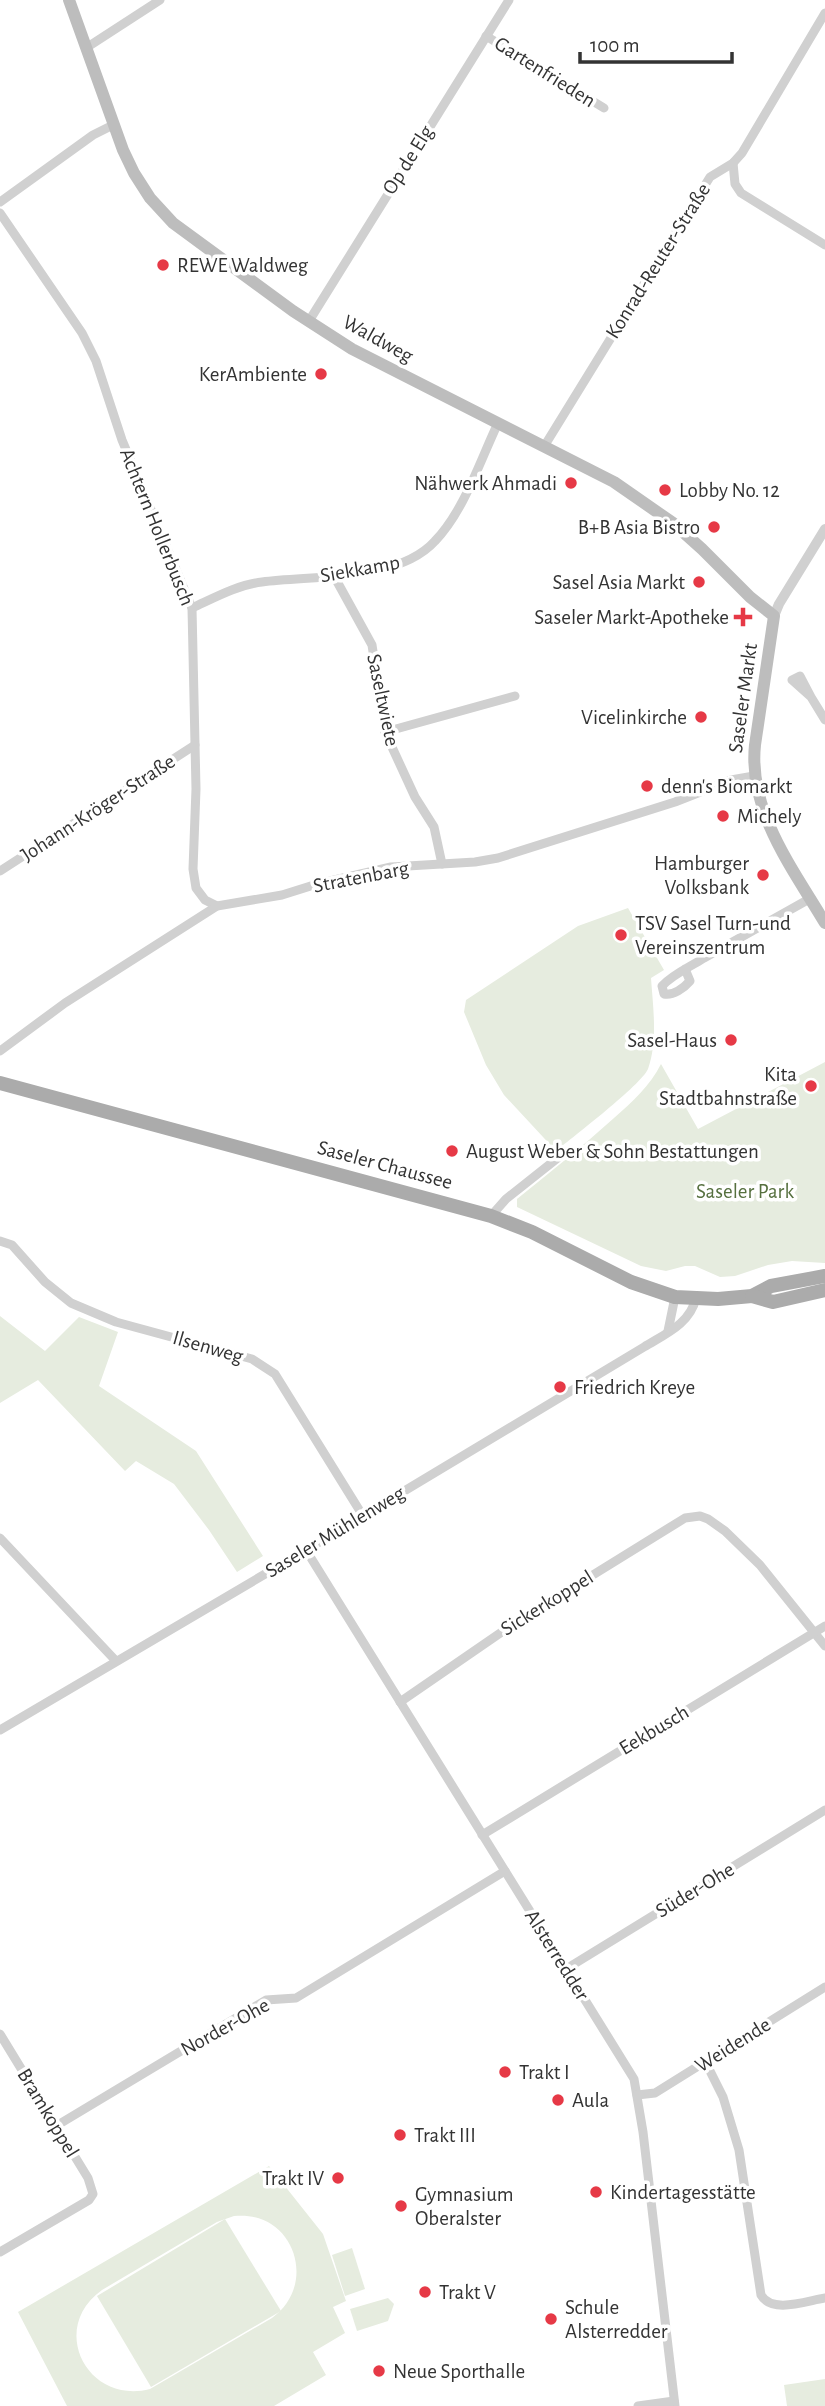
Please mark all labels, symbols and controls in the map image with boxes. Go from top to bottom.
scale bar [580,21,732,65]
street label: Gartenfrieden [491,33,599,111]
text: 100 m [590,35,640,56]
street label: Op de Elg [379,121,438,198]
street label: Konrad-Reuter-Straße [602,180,714,342]
place label: REWE Waldweg [177,255,309,276]
marker: REWE Waldweg [155,257,171,273]
street label: Waldweg [339,311,417,367]
place label: KerAmbiente [199,364,307,385]
marker: KerAmbiente [313,366,329,382]
street label: Achtern Hollerbusch [116,445,198,609]
place label: Nähwerk Ahmadi [414,473,557,494]
marker: Nähwerk Ahmadi [563,475,579,491]
place label: Lobby No. 12 [679,480,780,501]
marker: Lobby No. 12 [657,482,673,498]
place label: B+B Asia Bistro [578,517,700,538]
marker: B+B Asia Bistro [706,519,722,535]
street label: Siekkamp [319,552,401,586]
place label: Sasel Asia Markt [553,572,685,593]
marker: Sasel Asia Markt [691,574,707,590]
place label: Saseler Markt-Apotheke [534,607,729,628]
marker: Saseler Markt-Apotheke [735,609,751,625]
street label: Saseler Markt [725,641,761,754]
street label: Saseltwiete [363,652,403,748]
place label: Vicelinkirche [581,707,687,728]
marker: Vicelinkirche [693,709,709,725]
street label: Johann-Kröger-Straße [17,750,179,866]
place label: denn's Biomarkt [661,776,793,797]
marker: denn's Biomarkt [639,778,655,794]
place label: Michely [737,806,802,827]
marker: Michely [715,808,731,824]
place label: Hamburger Volksbank [654,853,749,898]
street label: Stratenbarg [311,857,411,897]
marker: Hamburger Volksbank [755,867,771,883]
place label: TSV Sasel Turn-und Vereinszentrum [635,913,791,958]
marker: TSV Sasel Turn-und Vereinszentrum [613,927,629,943]
place label: Sasel-Haus [627,1030,717,1051]
marker: Sasel-Haus [723,1032,739,1048]
place label: Kita Stadtbahnstraße [659,1064,797,1109]
marker: Kita Stadtbahnstraße [803,1078,819,1094]
street label: Saseler Chaussee [315,1137,455,1193]
place label: August Weber & Sohn Bestattungen [466,1141,759,1162]
marker: August Weber & Sohn Bestattungen [444,1143,460,1159]
park label: Saseler Park [696,1181,794,1202]
street label: Ilsenweg [170,1327,246,1367]
place label: Friedrich Kreye [574,1377,695,1398]
marker: Friedrich Kreye [552,1379,568,1395]
street label: Saseler Mühlenweg [262,1482,409,1582]
street label: Sickerkoppel [497,1566,597,1640]
street label: Eekbusch [616,1701,692,1759]
street label: Süder-Ohe [652,1858,738,1922]
street label: Alsterredder [521,1906,593,2004]
street label: Norder-Ohe [177,1994,273,2060]
street label: Weidende [692,2014,774,2076]
place label: Trakt I [519,2062,570,2083]
marker: Trakt I [497,2064,513,2080]
street label: Bramkoppel [13,2065,83,2161]
place label: Aula [572,2090,610,2111]
marker: Aula [550,2092,566,2108]
place label: Trakt III [414,2125,476,2146]
marker: Trakt III [392,2127,408,2143]
place label: Trakt IV [262,2168,324,2189]
marker: Trakt IV [330,2170,346,2186]
place label: Kindertagesstätte [610,2182,756,2203]
place label: Gymnasium Oberalster [415,2184,513,2229]
marker: Kindertagesstätte [588,2184,604,2200]
marker: Gymnasium Oberalster [393,2198,409,2214]
place label: Trakt V [439,2282,496,2303]
marker: Trakt V [417,2284,433,2300]
place label: Schule Alsterredder [565,2297,668,2342]
marker: Schule Alsterredder [543,2311,559,2327]
place label: Neue Sporthalle [393,2361,525,2382]
marker: Neue Sporthalle [371,2363,387,2379]

